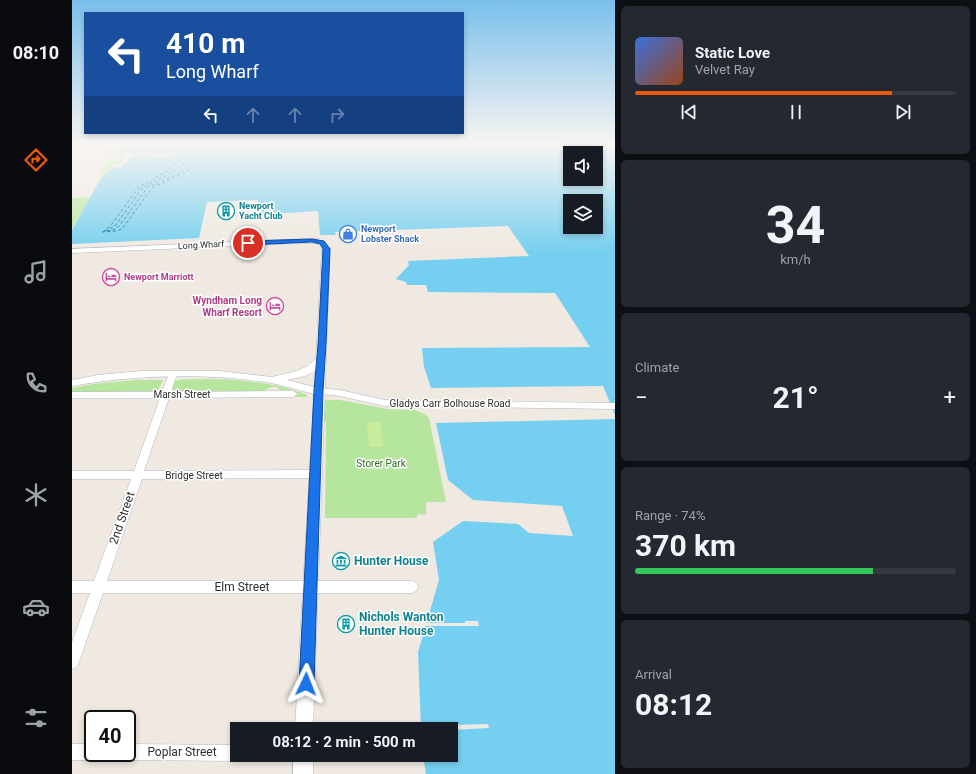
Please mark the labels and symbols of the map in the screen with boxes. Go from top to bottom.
building icon: Newport Yacht Club [216,201,236,221]
place label: Newport Yacht Club [239,201,282,221]
shop icon: Newport Lobster Shack [338,224,358,244]
place label: Newport Lobster Shack [361,224,419,244]
pin [231,226,265,260]
street label: Long Wharf [178,239,225,251]
hotel icon: Newport Marriott [101,267,121,287]
place label: Newport Marriott [124,272,194,282]
place label: Wyndham Long Wharf Resort [193,295,263,318]
hotel icon: Wyndham Long Wharf Resort [265,296,285,316]
street label: Marsh Street [153,389,211,400]
street label: Gladys Carr Bolhouse Road [390,398,510,409]
park label: Storer Park [356,458,407,469]
street label: Bridge Street [165,470,223,481]
street label: 2nd Street [106,490,138,546]
museum icon: Hunter House [331,551,351,571]
place label: Hunter House [354,554,429,568]
street label: Elm Street [215,580,270,594]
place label: Nichols Wanton Hunter House [359,610,444,638]
building icon: Nichols Wanton Hunter House [336,614,356,634]
position arrow [285,663,327,705]
speed limit sign: 40 [84,710,136,762]
street label: Poplar Street [147,745,217,759]

